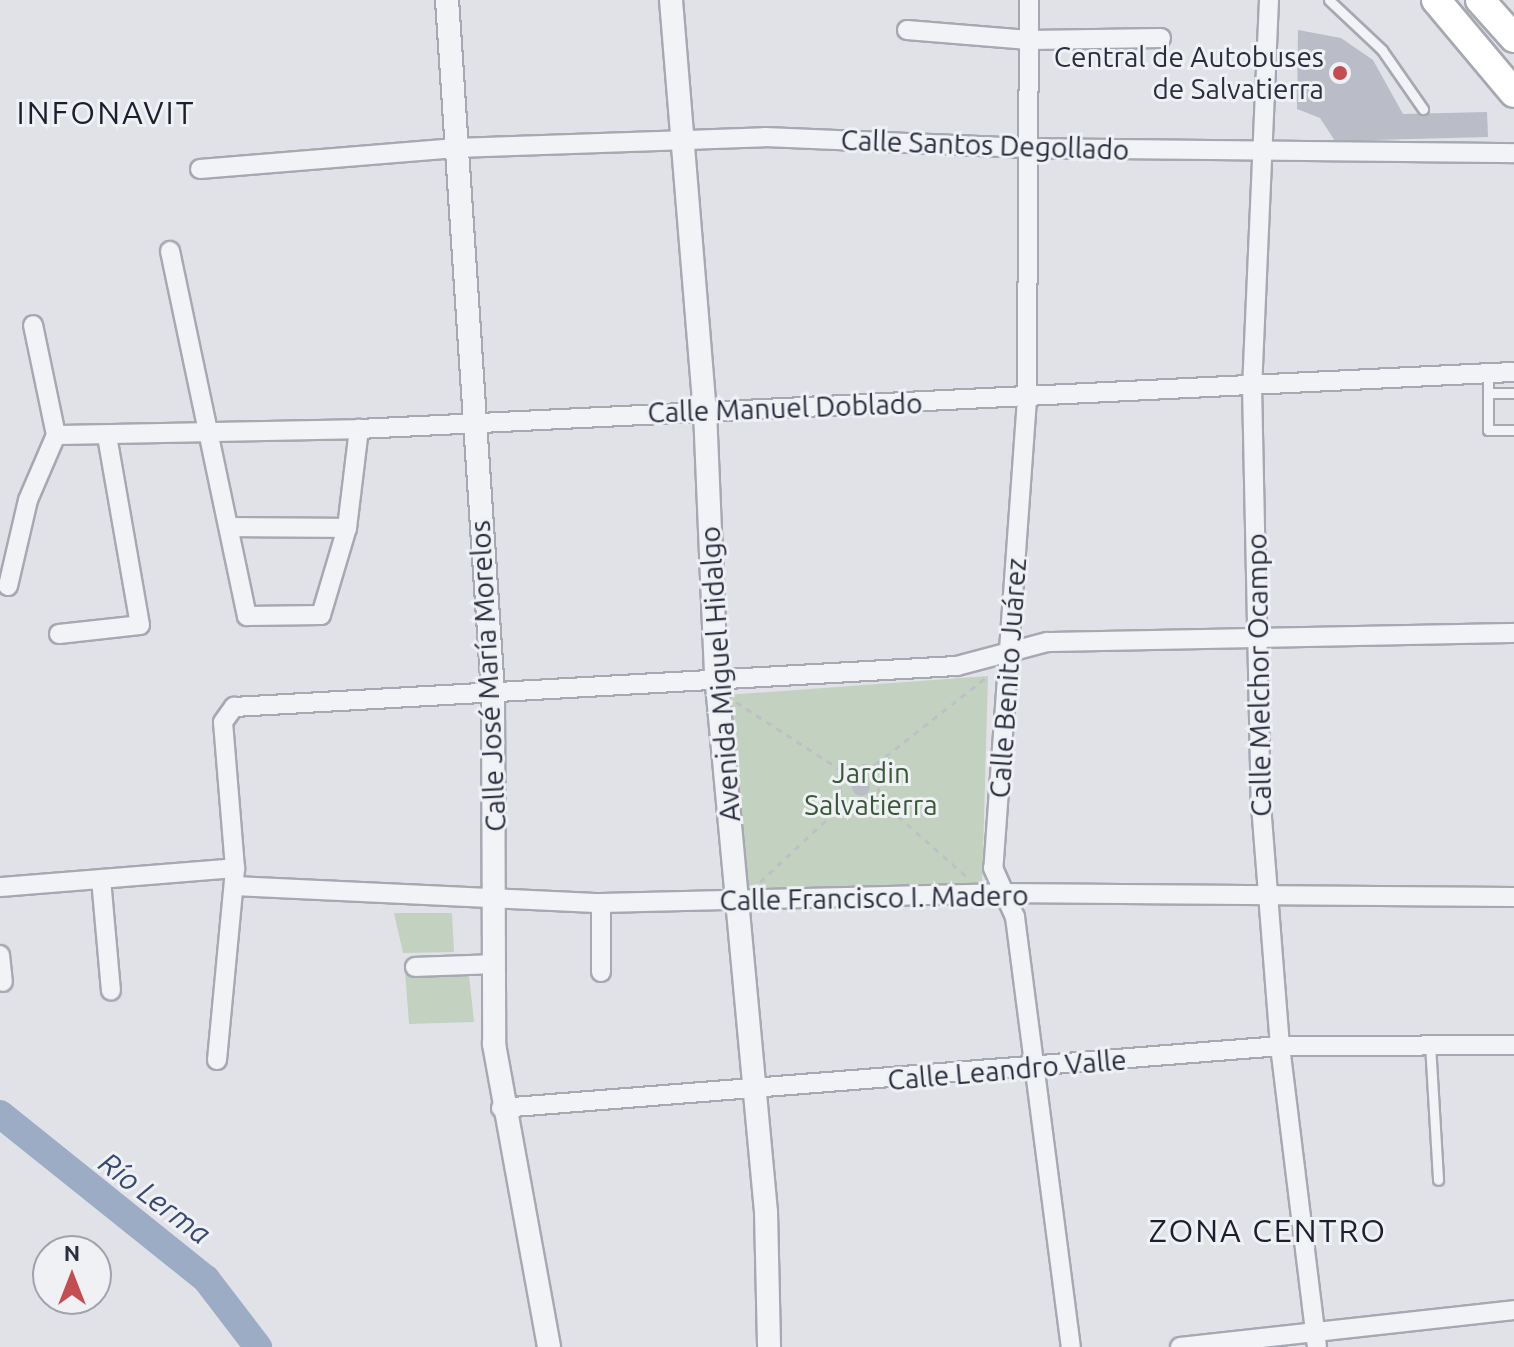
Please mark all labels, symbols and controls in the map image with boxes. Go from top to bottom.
place label: Central de Autobuses de Salvatierra [1054,40,1324,106]
marker: Central de Autobuses de Salvatierra [1331,64,1349,82]
district label: INFONAVIT [17,93,195,131]
street label: Calle Santos Degollado [840,123,1130,167]
street label: Calle Manuel Doblado [647,386,923,430]
street label: Calle José María Morelos [463,519,513,833]
street label: Avenida Miguel Hidalgo [693,525,747,823]
street label: Calle Melchor Ocampo [1240,533,1278,817]
street label: Calle Benito Juárez [983,557,1033,799]
park label: Jardin Salvatierra [804,756,938,822]
street label: Calle Francisco I. Madero [719,879,1029,917]
street label: Calle Leandro Valle [886,1043,1128,1097]
water label: Río Lerma [92,1144,218,1252]
district label: ZONA CENTRO [1149,1211,1387,1249]
north arrow [32,1235,112,1315]
text: N [64,1240,80,1265]

